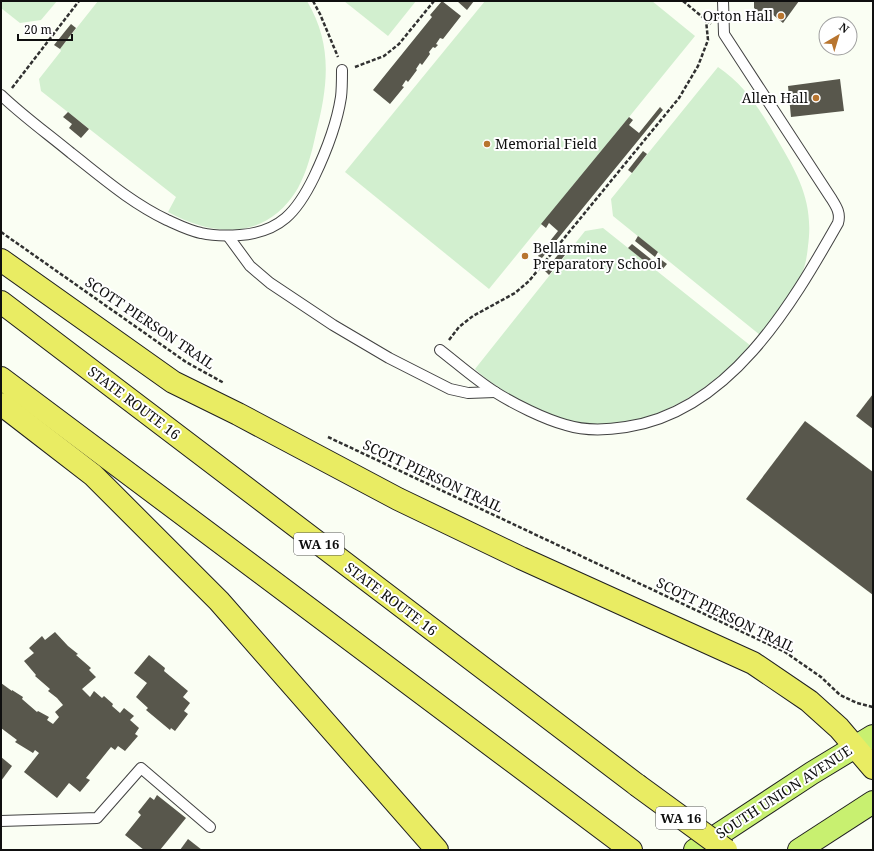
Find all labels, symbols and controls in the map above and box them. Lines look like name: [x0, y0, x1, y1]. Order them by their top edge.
place label: Orton Hall: [703, 6, 774, 25]
marker: Orton Hall: [776, 11, 786, 21]
scale bar: [18, 16, 72, 42]
north arrow: [818, 16, 858, 56]
text: N: [836, 19, 853, 37]
text: 20 m: [24, 21, 52, 38]
place label: Allen Hall: [742, 88, 809, 107]
marker: Allen Hall: [811, 93, 821, 103]
place label: Memorial Field: [495, 134, 597, 153]
marker: Memorial Field: [482, 139, 492, 149]
place label: Bellarmine Preparatory School: [533, 238, 662, 273]
marker: Bellarmine Preparatory School: [520, 251, 530, 261]
street label: SCOTT PIERSON TRAIL: [82, 272, 219, 373]
street label: STATE ROUTE 16: [84, 362, 184, 444]
street label: SCOTT PIERSON TRAIL: [360, 435, 507, 516]
road number: WA 16: [294, 533, 344, 555]
street label: STATE ROUTE 16: [341, 558, 441, 640]
street label: SCOTT PIERSON TRAIL: [654, 573, 799, 657]
street label: SOUTH UNION AVENUE: [712, 740, 856, 843]
road number: WA 16: [656, 807, 706, 829]

